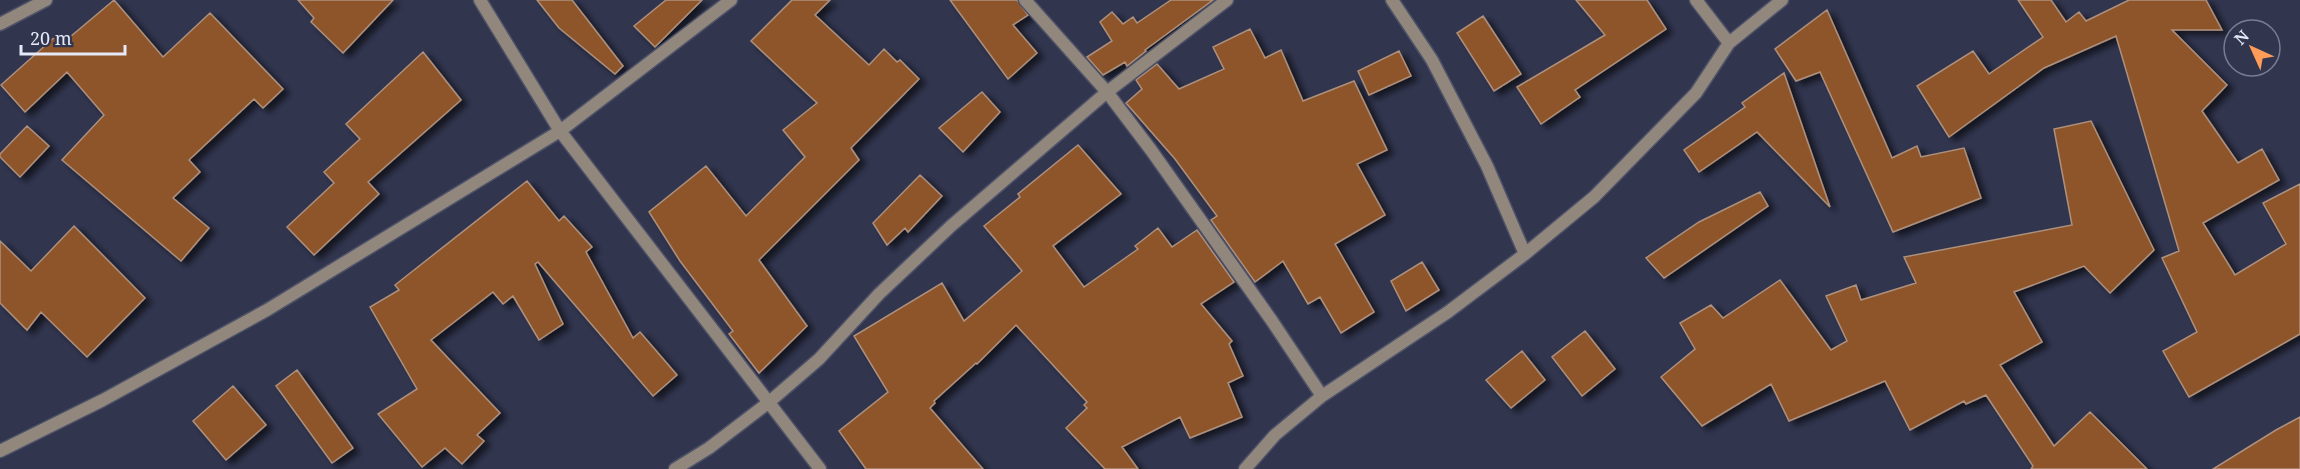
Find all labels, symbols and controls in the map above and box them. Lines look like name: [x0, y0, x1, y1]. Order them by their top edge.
scale bar: [21, 18, 124, 56]
north arrow: [2222, 18, 2282, 78]
text: N: [2229, 25, 2254, 50]
text: 20 m: [30, 26, 72, 50]

